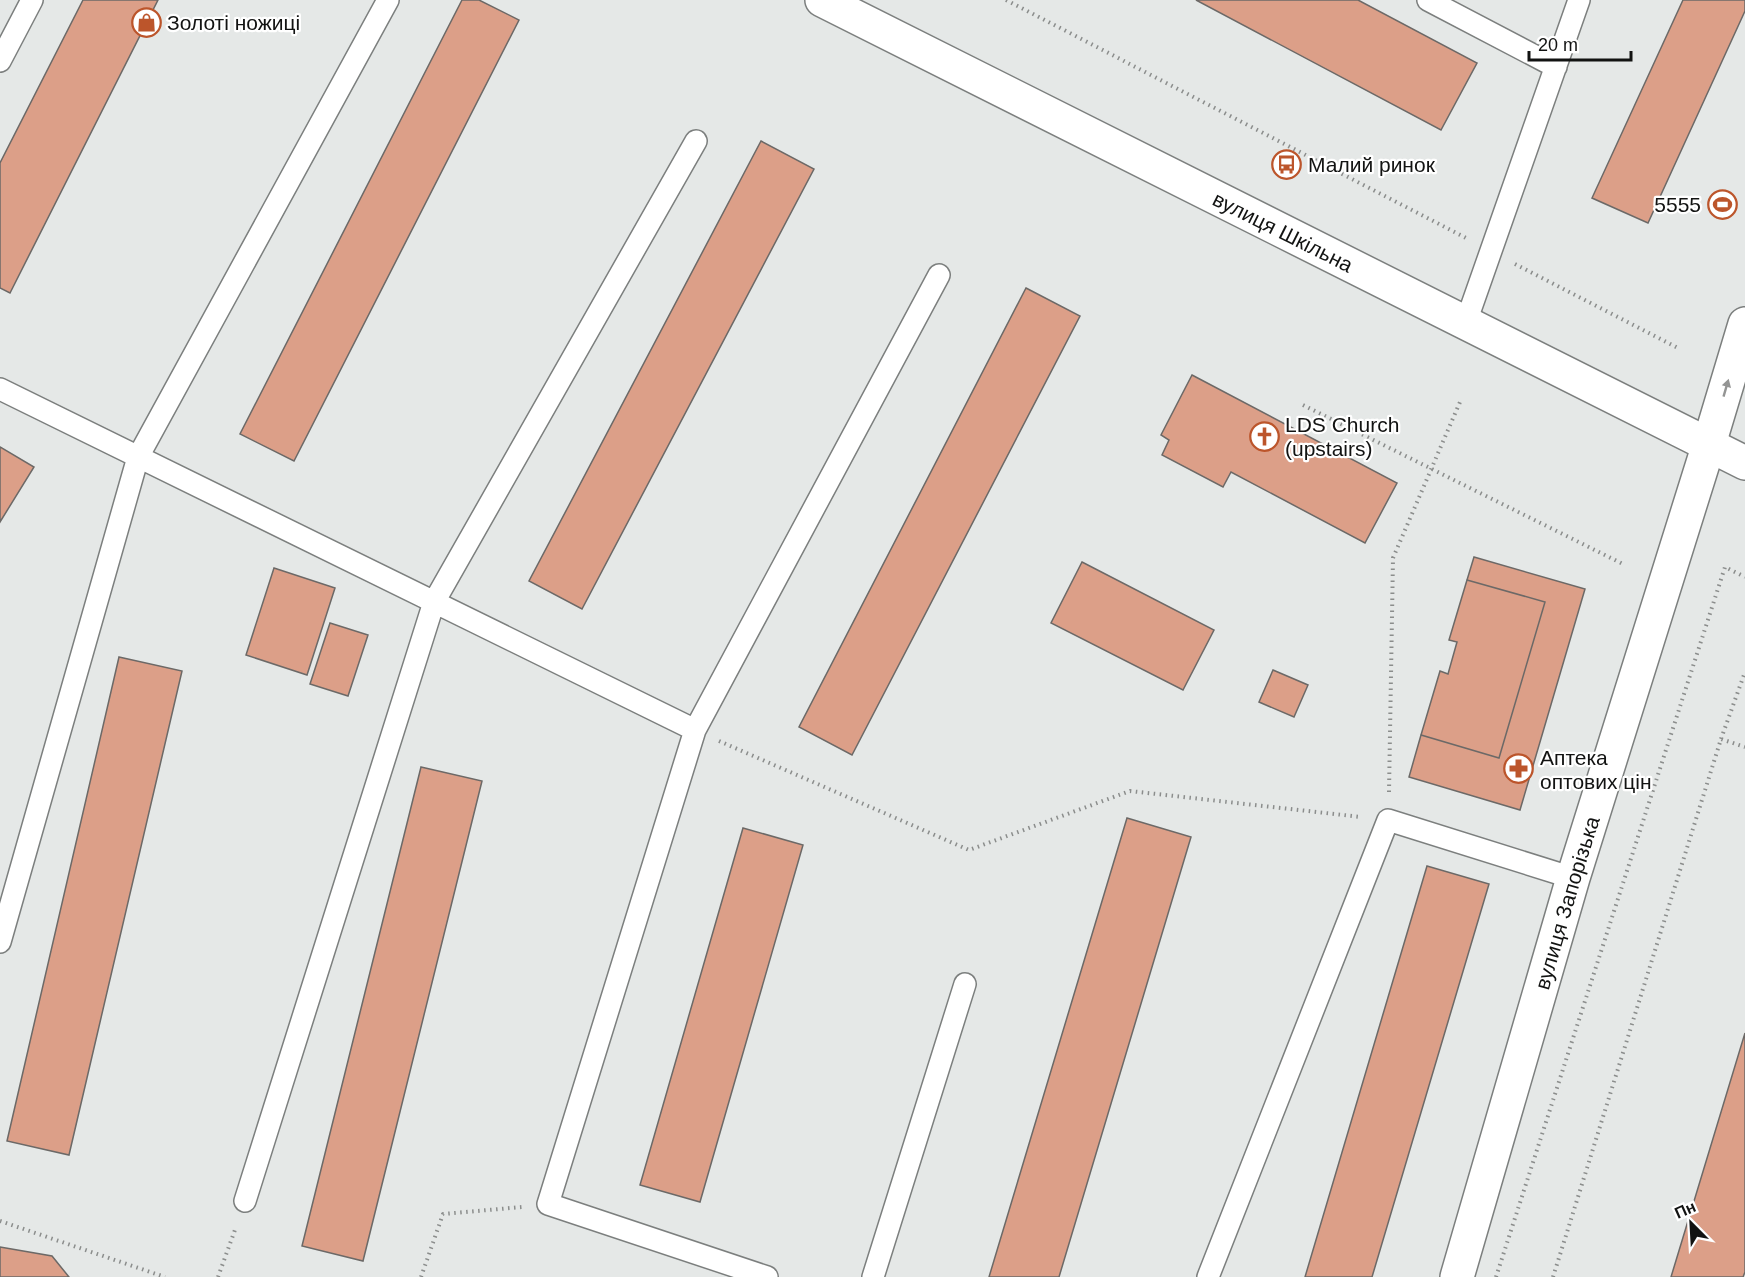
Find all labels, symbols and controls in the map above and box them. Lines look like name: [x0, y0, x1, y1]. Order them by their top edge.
shop icon: Золоті ножиці: [130, 6, 162, 38]
place label: Золоті ножиці: [167, 11, 300, 34]
scale bar: [1529, 24, 1631, 62]
text: 20 m: [1538, 35, 1578, 55]
bus stop icon: Малий ринок: [1271, 148, 1303, 180]
place label: Малий ринок: [1308, 153, 1436, 176]
street label: вулиця Шкільна: [1209, 187, 1357, 276]
sports icon: 5555: [1706, 188, 1738, 220]
place label: 5555: [1654, 193, 1701, 216]
one-way arrow: [1722, 379, 1731, 397]
place label: LDS Church (upstairs): [1285, 413, 1399, 460]
church icon: LDS Church (upstairs): [1248, 420, 1280, 452]
place label: Аптека оптових цін: [1540, 746, 1652, 793]
pharmacy icon: Аптека оптових цін: [1503, 753, 1535, 785]
street label: вулиця Запорізька: [1530, 813, 1603, 992]
north arrow: [1661, 1193, 1721, 1253]
text: Пн: [1672, 1198, 1698, 1222]

